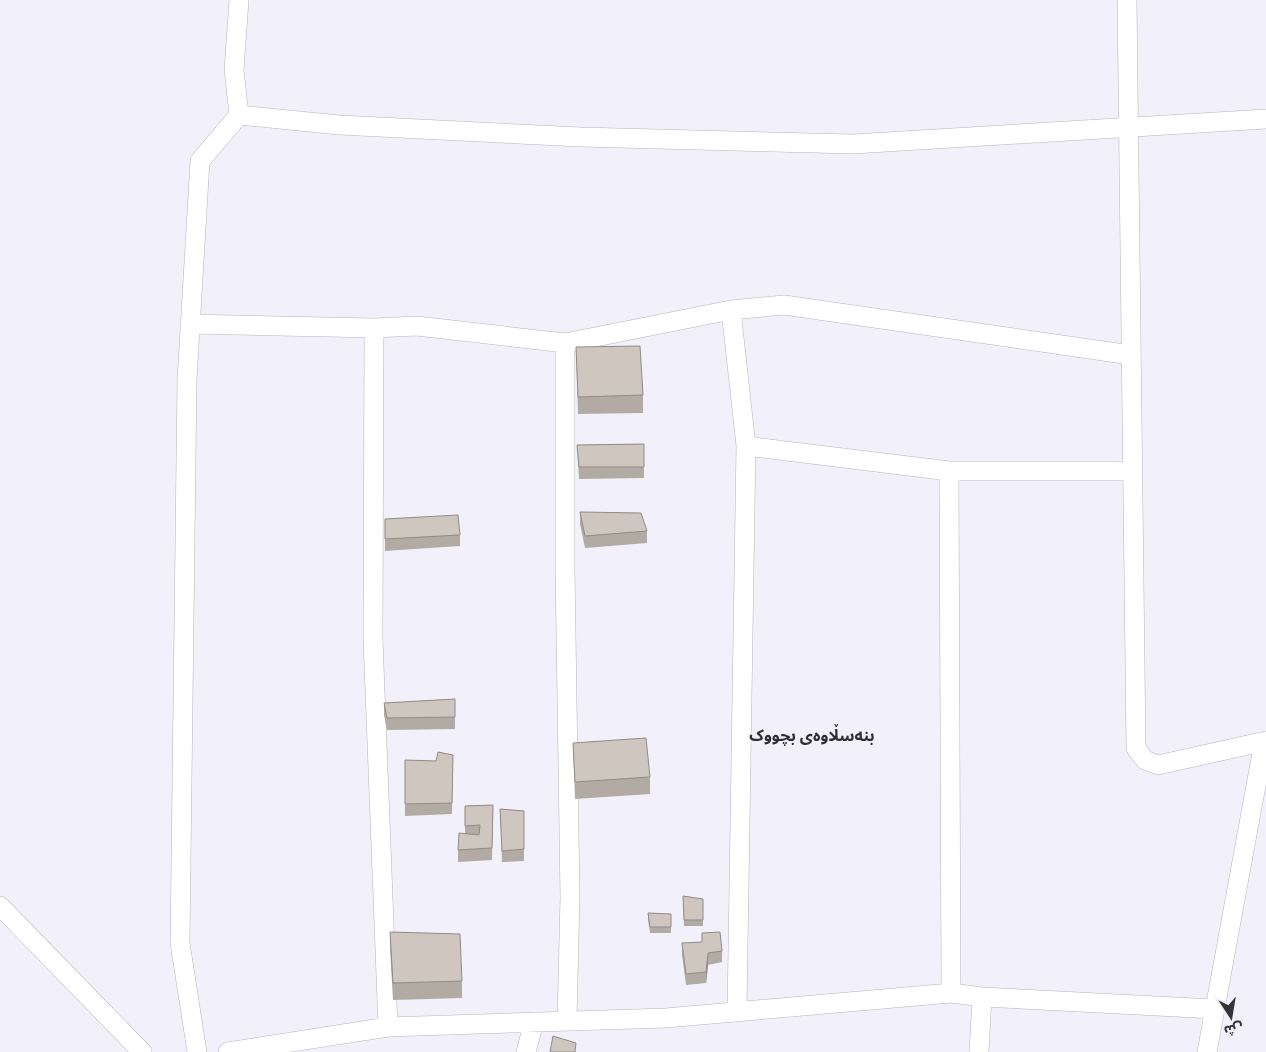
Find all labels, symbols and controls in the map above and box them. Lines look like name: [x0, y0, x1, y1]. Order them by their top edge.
district label: بنەسڵاوەی بچووک: [749, 723, 875, 746]
north arrow: [1206, 992, 1256, 1042]
text: ش: [1223, 1020, 1245, 1039]

